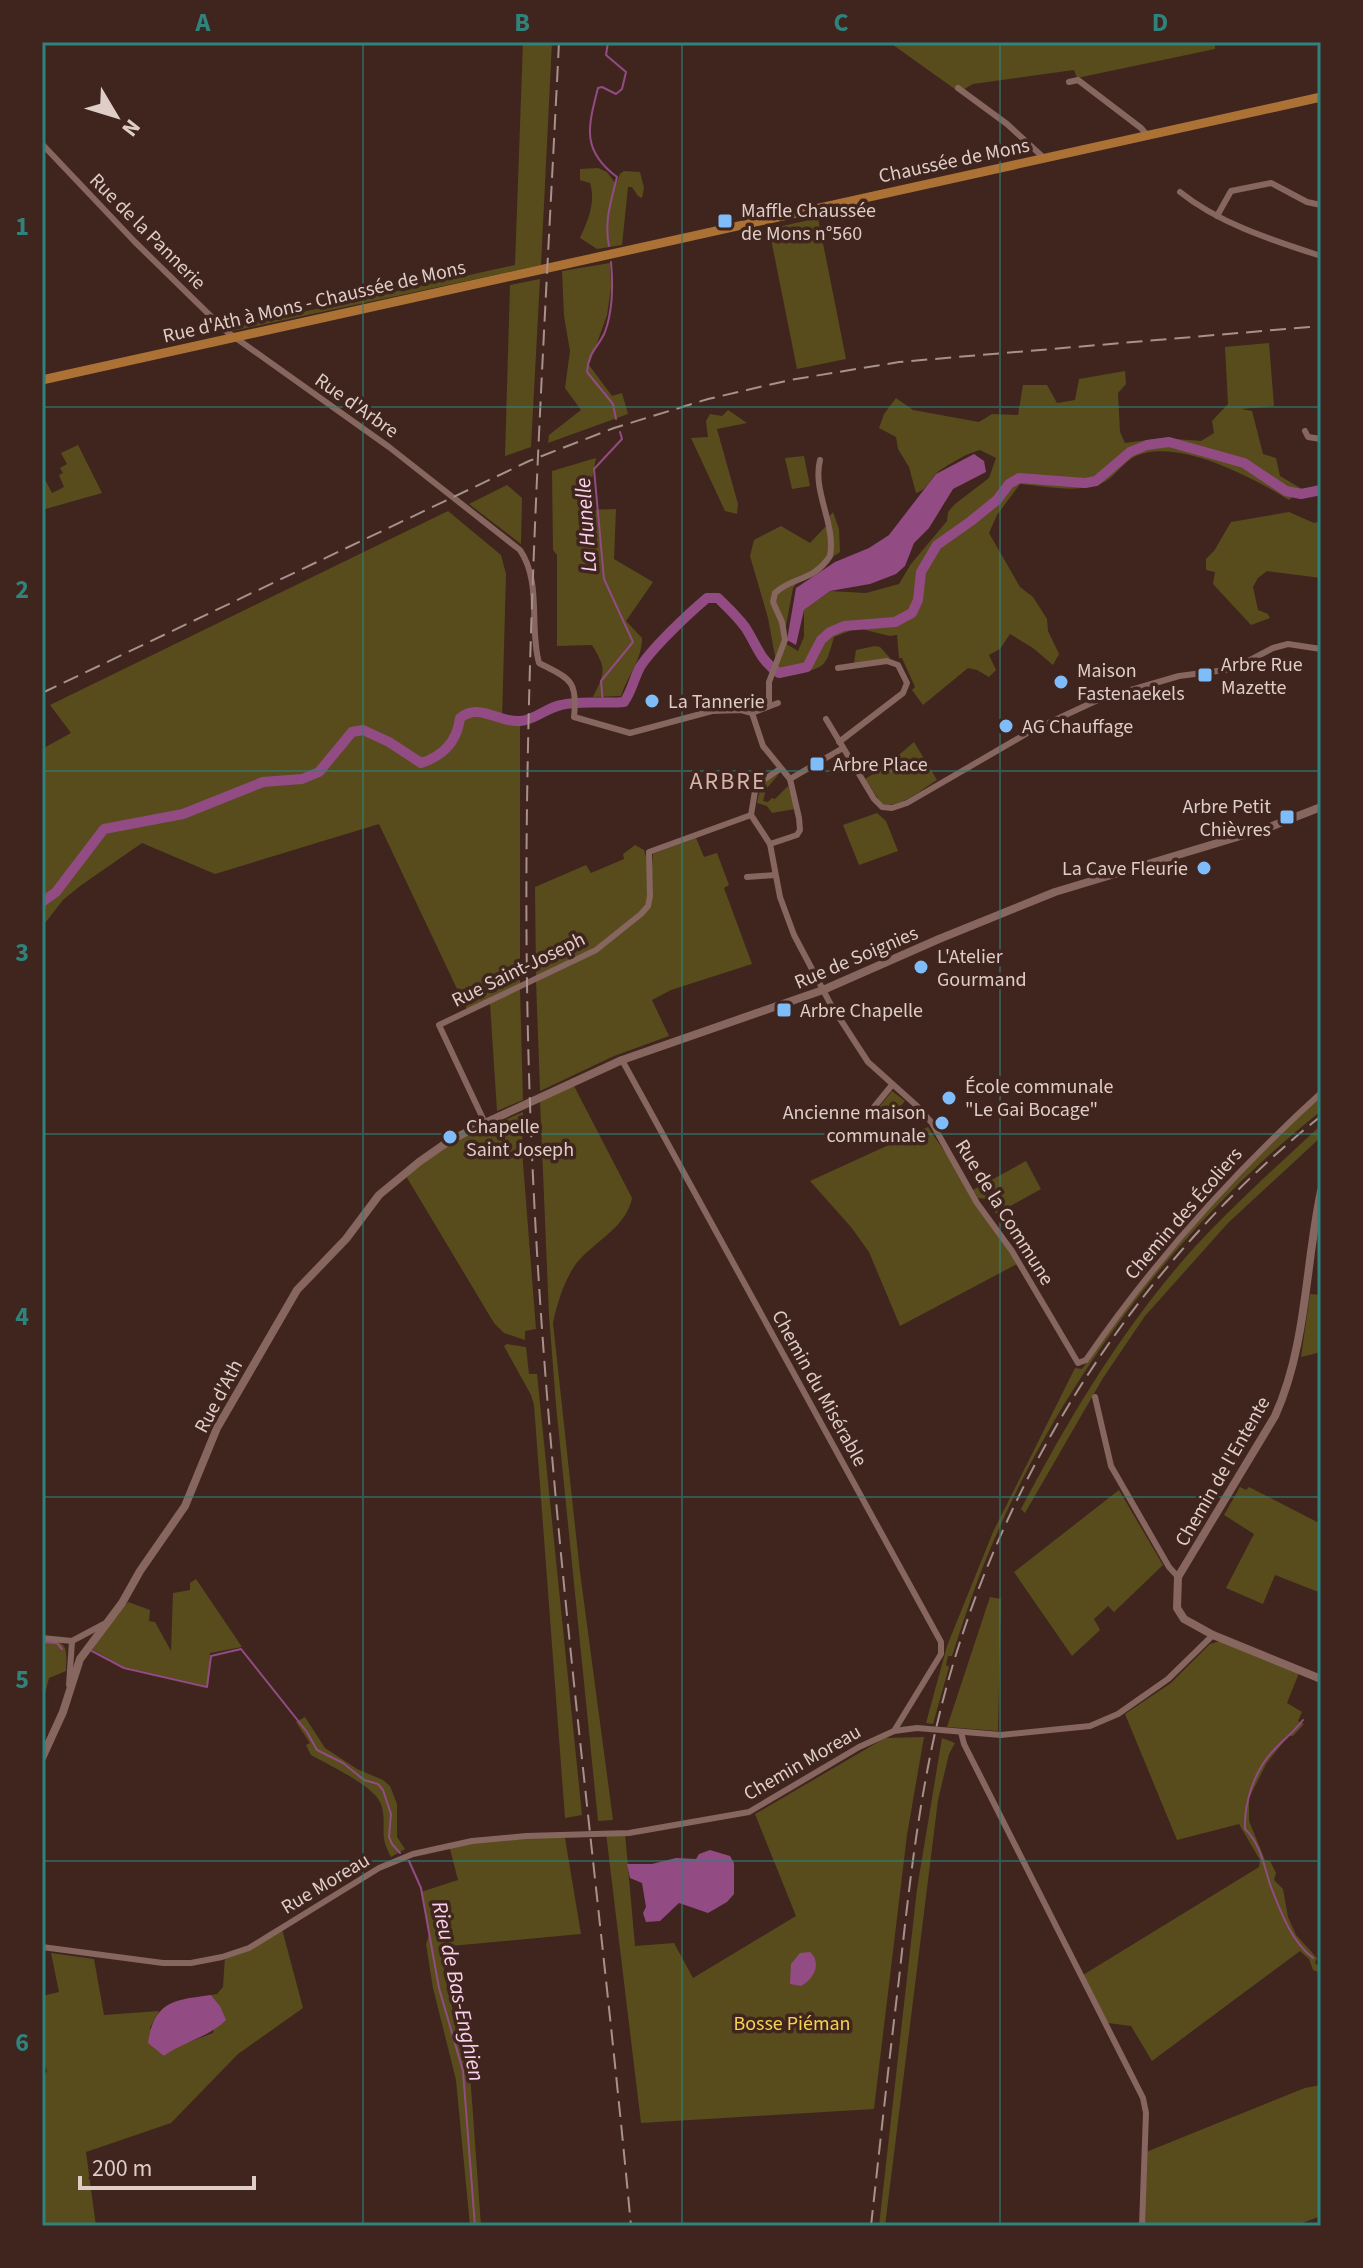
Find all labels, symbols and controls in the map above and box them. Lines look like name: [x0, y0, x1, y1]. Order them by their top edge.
text: A: [195, 4, 212, 41]
text: B: [514, 4, 530, 41]
text: C: [833, 4, 849, 41]
text: D: [1152, 4, 1168, 41]
north arrow: [76, 76, 156, 156]
text: N: [114, 112, 148, 143]
street label: Chaussée de Mons: [876, 131, 1032, 191]
street label: Rue de la Pannerie: [83, 167, 212, 296]
place label: Maffle Chaussée de Mons n°560: [741, 197, 876, 248]
text: 1: [15, 208, 29, 245]
marker: Maffle Chaussée de Mons n°560: [716, 212, 734, 230]
street label: Rue d'Ath à Mons - Chaussée de Mons: [160, 253, 468, 350]
street label: Rue d'Arbre: [309, 367, 404, 445]
water label: La Hunelle: [567, 477, 605, 573]
text: 2: [15, 571, 29, 608]
place label: Arbre Rue Mazette: [1221, 651, 1303, 702]
place label: Maison Fastenaekels: [1077, 657, 1185, 708]
marker: Arbre Rue Mazette: [1196, 666, 1214, 684]
marker: Maison Fastenaekels: [1052, 673, 1070, 691]
place label: La Tannerie: [668, 688, 765, 716]
marker: La Tannerie: [643, 692, 661, 710]
place label: AG Chauffage: [1022, 713, 1133, 741]
marker: AG Chauffage: [997, 717, 1015, 735]
place label: Arbre Place: [833, 751, 928, 779]
marker: Arbre Place: [808, 755, 826, 773]
district label: ARBRE: [689, 764, 767, 799]
place label: Arbre Petit Chièvres: [1182, 793, 1271, 844]
marker: Arbre Petit Chièvres: [1278, 808, 1296, 826]
place label: La Cave Fleurie: [1062, 855, 1188, 883]
marker: La Cave Fleurie: [1195, 859, 1213, 877]
street label: Rue de Soignies: [790, 919, 923, 997]
street label: Rue Saint-Joseph: [447, 925, 590, 1014]
text: 3: [15, 934, 29, 971]
place label: L'Atelier Gourmand: [937, 943, 1027, 994]
marker: L'Atelier Gourmand: [912, 958, 930, 976]
place label: Arbre Chapelle: [800, 997, 923, 1025]
marker: Arbre Chapelle: [775, 1001, 793, 1019]
place label: École communale "Le Gai Bocage": [965, 1073, 1114, 1124]
marker: École communale "Le Gai Bocage": [940, 1089, 958, 1107]
place label: Ancienne maison communale: [783, 1099, 926, 1150]
place label: Chapelle Saint Joseph: [466, 1113, 574, 1164]
marker: Ancienne maison communale: [933, 1114, 951, 1132]
marker: Chapelle Saint Joseph: [441, 1128, 459, 1146]
street label: Rue de la Commune: [948, 1134, 1060, 1291]
street label: Chemin des Écoliers: [1118, 1141, 1249, 1286]
text: 4: [15, 1298, 29, 1335]
street label: Chemin du Misérable: [764, 1305, 874, 1472]
street label: Rue d'Ath: [188, 1355, 250, 1438]
street label: Chemin de l'Entente: [1168, 1391, 1277, 1552]
text: 5: [15, 1661, 29, 1698]
street label: Chemin Moreau: [739, 1718, 866, 1808]
street label: Rue Moreau: [276, 1846, 375, 1921]
water label: Rieu de Bas-Enghien: [423, 1898, 493, 2084]
park label: Bosse Piéman: [734, 2010, 851, 2038]
text: 6: [15, 2024, 29, 2061]
scale bar: [80, 2140, 254, 2190]
text: 200 m: [92, 2151, 152, 2186]

